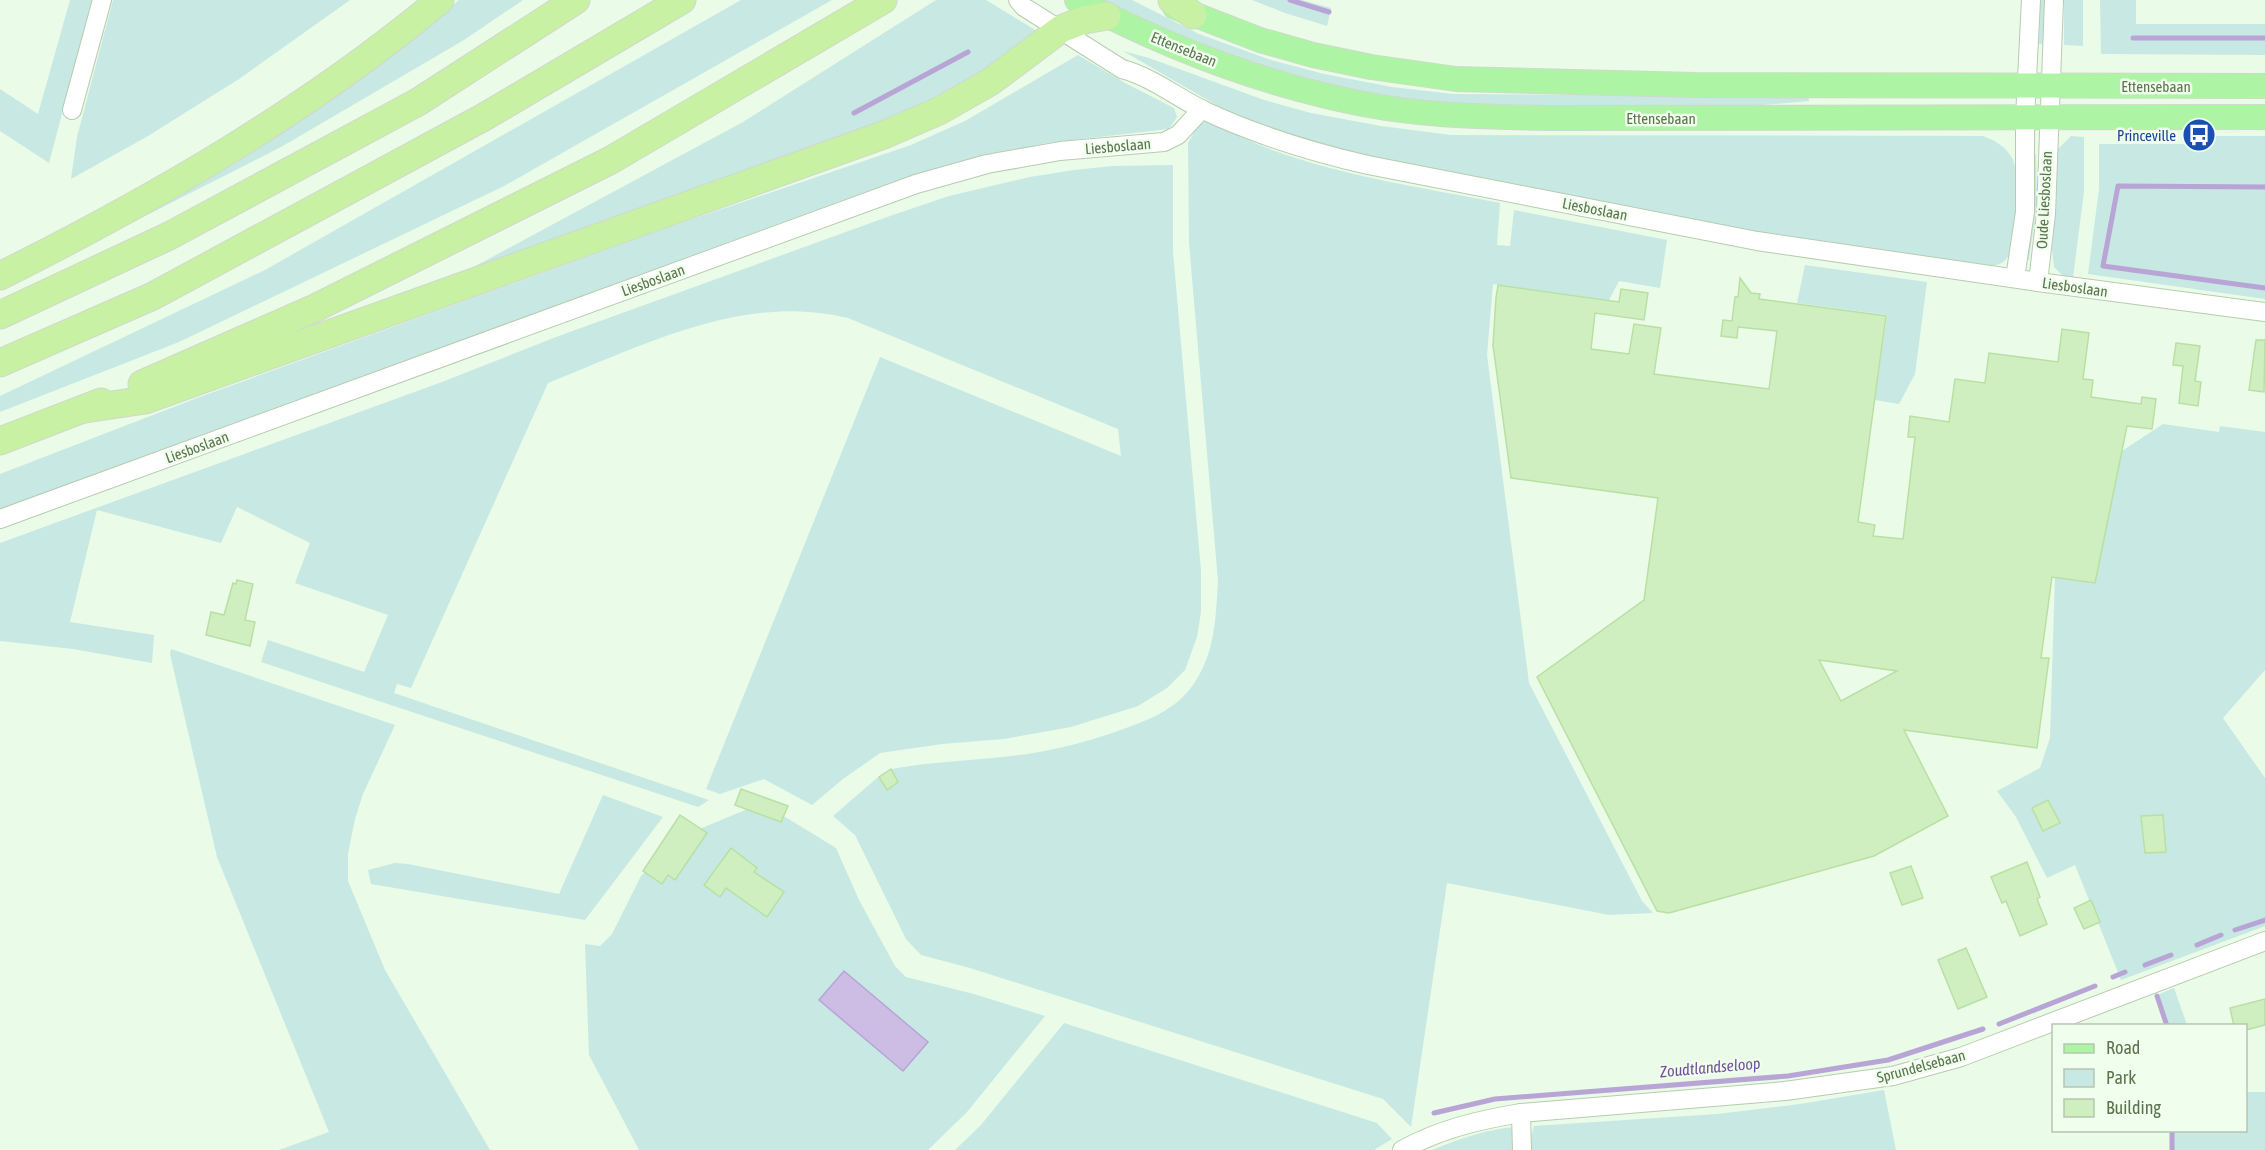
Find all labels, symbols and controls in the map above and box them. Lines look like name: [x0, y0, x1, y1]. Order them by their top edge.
street label: Ettensebaan: [1149, 28, 1219, 70]
street label: Ettensebaan: [2121, 78, 2191, 95]
street label: Ettensebaan: [1626, 110, 1696, 127]
bus stop icon: Princeville: [2181, 117, 2217, 153]
place label: Princeville: [2117, 127, 2176, 144]
street label: Liesboslaan: [1084, 135, 1152, 157]
street label: Oude Liesboslaan: [2033, 151, 2055, 249]
street label: Liesboslaan: [1561, 194, 1629, 224]
street label: Liesboslaan: [619, 261, 687, 299]
street label: Liesboslaan: [2041, 274, 2109, 300]
street label: Liesboslaan: [163, 428, 231, 466]
legend: [2052, 1024, 2247, 1132]
text: Road: [2106, 1037, 2140, 1058]
street label: Sprundelsebaan: [1875, 1046, 1967, 1086]
water label: Zoudtlandseloop: [1659, 1054, 1761, 1081]
text: Park: [2106, 1067, 2136, 1088]
text: Building: [2106, 1097, 2161, 1118]

